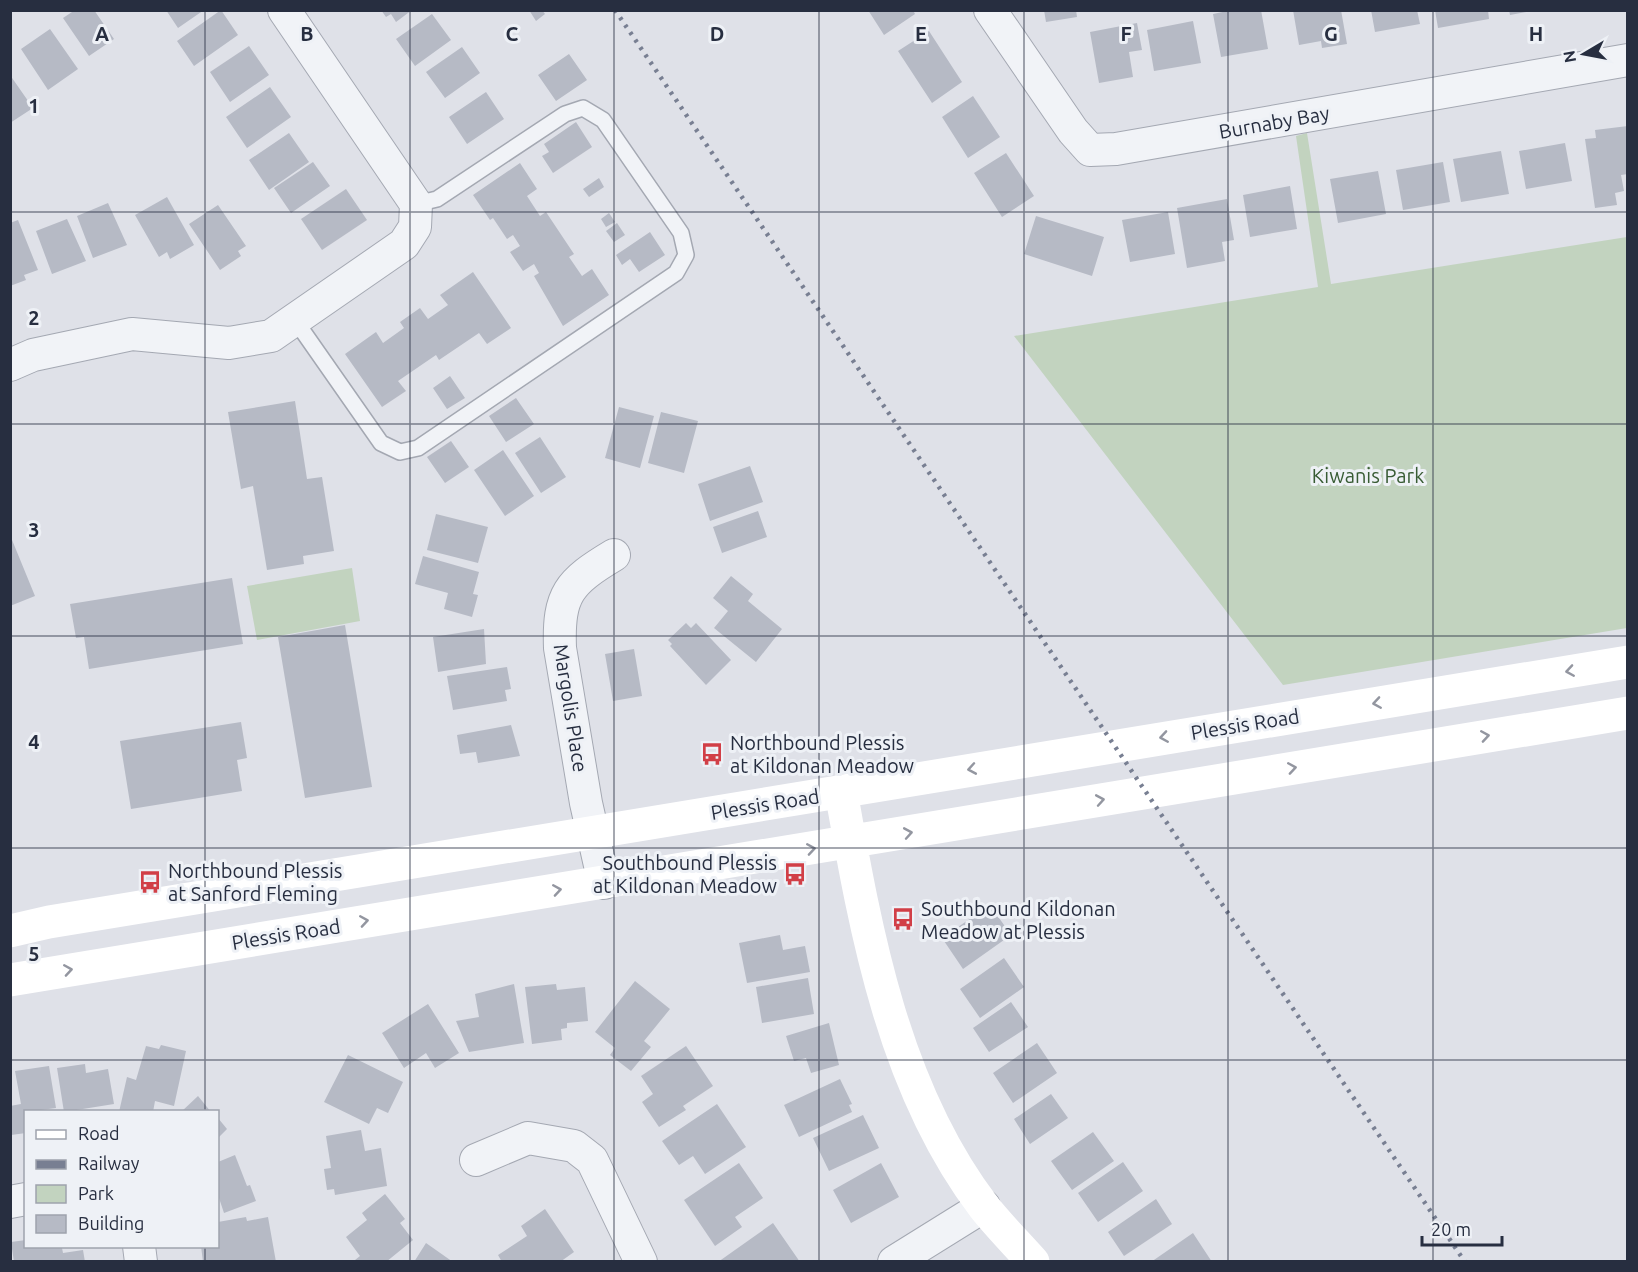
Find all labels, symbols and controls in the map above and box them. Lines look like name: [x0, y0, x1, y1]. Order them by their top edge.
text: A: [95, 22, 109, 45]
text: B: [300, 22, 314, 45]
text: C: [506, 22, 519, 45]
text: D: [710, 22, 724, 45]
text: E: [915, 22, 927, 45]
text: F: [1120, 22, 1132, 45]
text: G: [1324, 22, 1338, 45]
text: H: [1529, 22, 1543, 45]
north arrow: [1554, 24, 1614, 84]
text: N: [1559, 49, 1579, 64]
text: 1: [28, 94, 40, 117]
street label: Burnaby Bay: [1217, 101, 1331, 143]
text: 2: [28, 306, 40, 329]
park label: Kiwanis Park: [1312, 464, 1424, 487]
text: 3: [28, 518, 40, 541]
street label: Margolis Place: [550, 642, 592, 774]
one-way arrow: [1565, 664, 1575, 677]
one-way arrow: [1373, 696, 1382, 708]
street label: Plessis Road: [1189, 704, 1301, 744]
text: 4: [28, 730, 40, 753]
place label: Northbound Plessis at Kildonan Meadow: [730, 731, 915, 777]
one-way arrow: [1160, 731, 1169, 743]
one-way arrow: [1480, 731, 1489, 743]
bus stop icon: Northbound Plessis at Kildonan Meadow: [699, 741, 725, 767]
one-way arrow: [1287, 762, 1297, 775]
one-way arrow: [967, 763, 976, 775]
street label: Plessis Road: [709, 784, 821, 824]
one-way arrow: [1095, 795, 1105, 807]
one-way arrow: [903, 827, 913, 840]
one-way arrow: [806, 843, 816, 856]
place label: Southbound Plessis at Kildonan Meadow: [593, 851, 777, 897]
place label: Northbound Plessis at Sanford Fleming: [168, 859, 343, 905]
bus stop icon: Southbound Plessis at Kildonan Meadow: [782, 861, 808, 887]
bus stop icon: Northbound Plessis at Sanford Fleming: [137, 869, 163, 895]
one-way arrow: [552, 885, 561, 897]
place label: Southbound Kildonan Meadow at Plessis: [921, 897, 1116, 943]
bus stop icon: Southbound Kildonan Meadow at Plessis: [890, 906, 916, 932]
street label: Plessis Road: [230, 914, 342, 954]
one-way arrow: [360, 916, 369, 928]
text: 5: [28, 942, 40, 965]
one-way arrow: [64, 964, 73, 976]
legend: [24, 1110, 219, 1248]
text: Road: [78, 1123, 120, 1143]
text: Railway: [78, 1153, 140, 1173]
text: Park: [78, 1183, 114, 1203]
scale bar: [1422, 1209, 1502, 1247]
text: Building: [78, 1213, 144, 1233]
text: 20 m: [1431, 1219, 1471, 1239]

